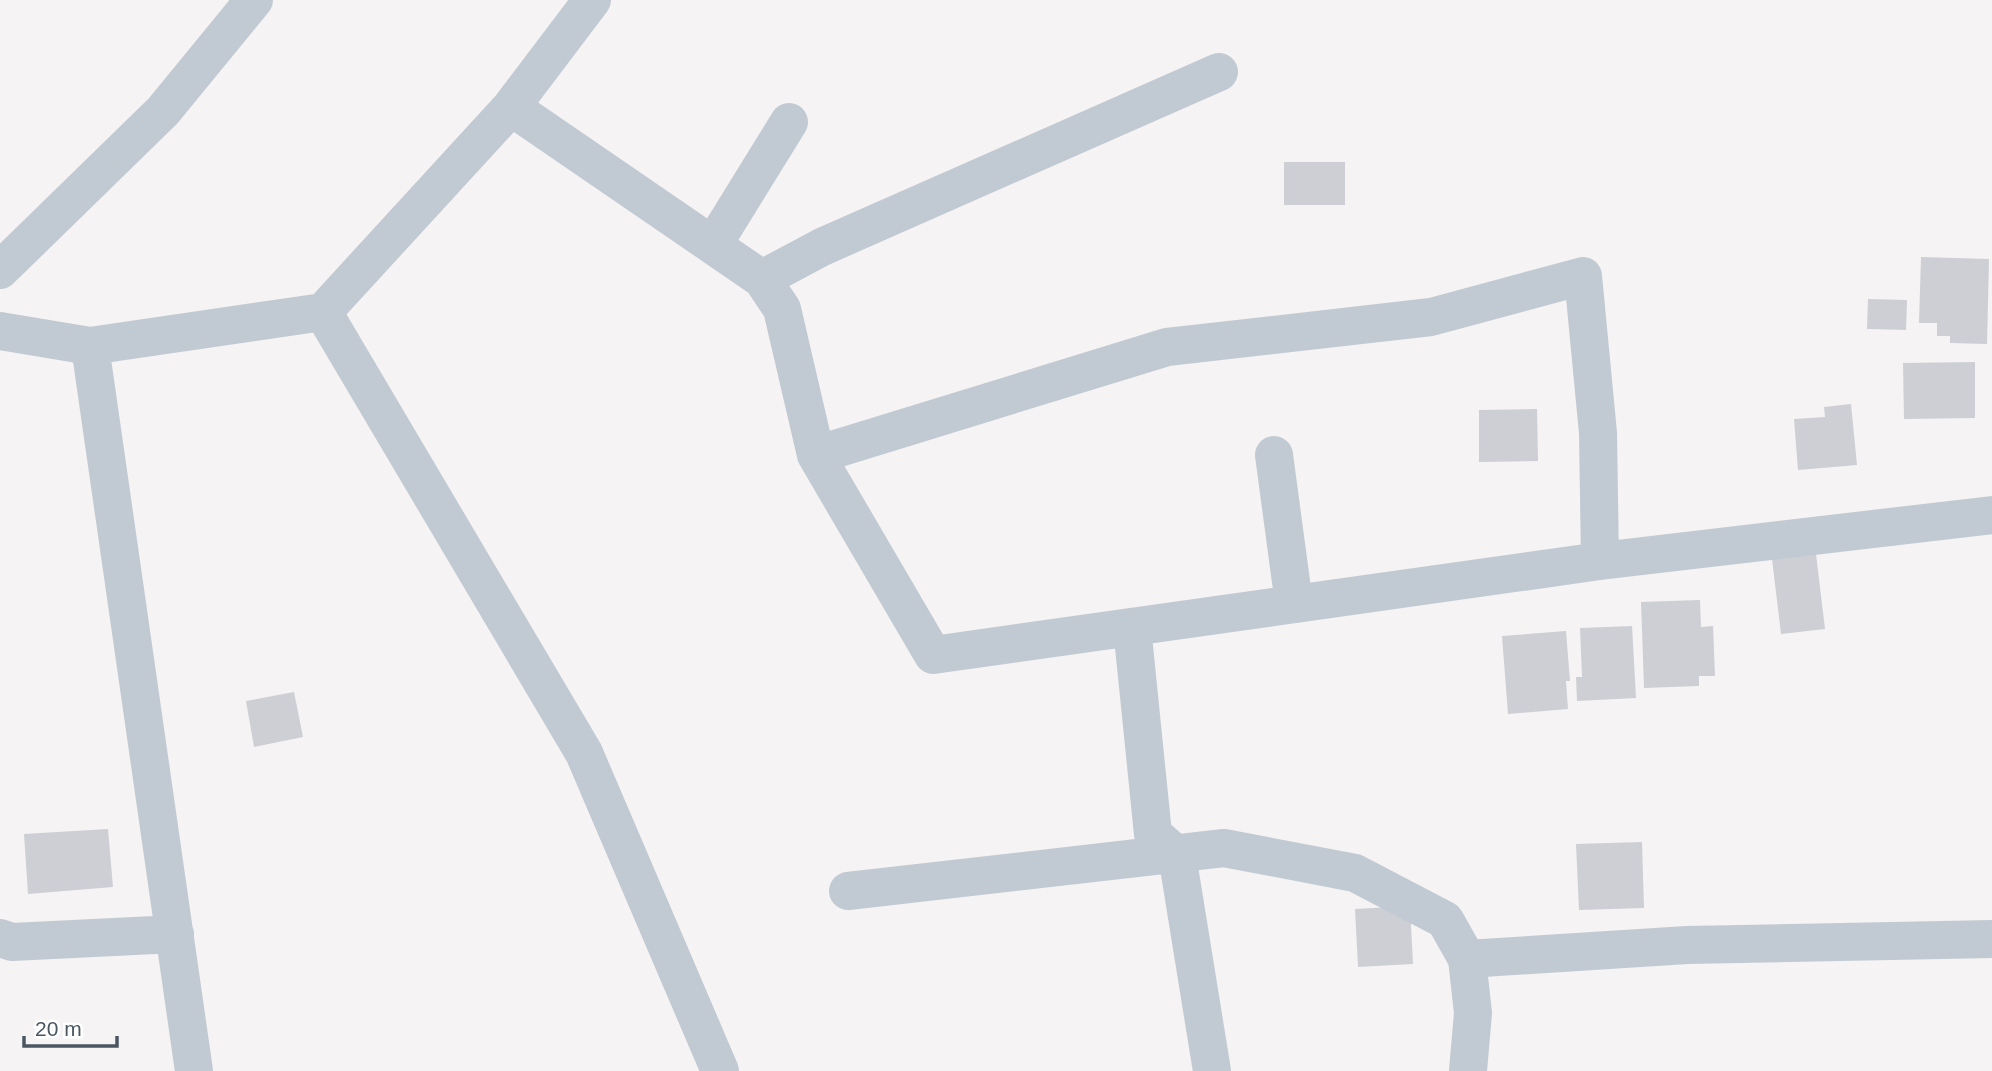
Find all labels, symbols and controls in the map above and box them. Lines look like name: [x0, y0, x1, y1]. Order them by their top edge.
scale bar: [24, 1004, 117, 1048]
text: 20 m: [35, 1017, 82, 1040]

